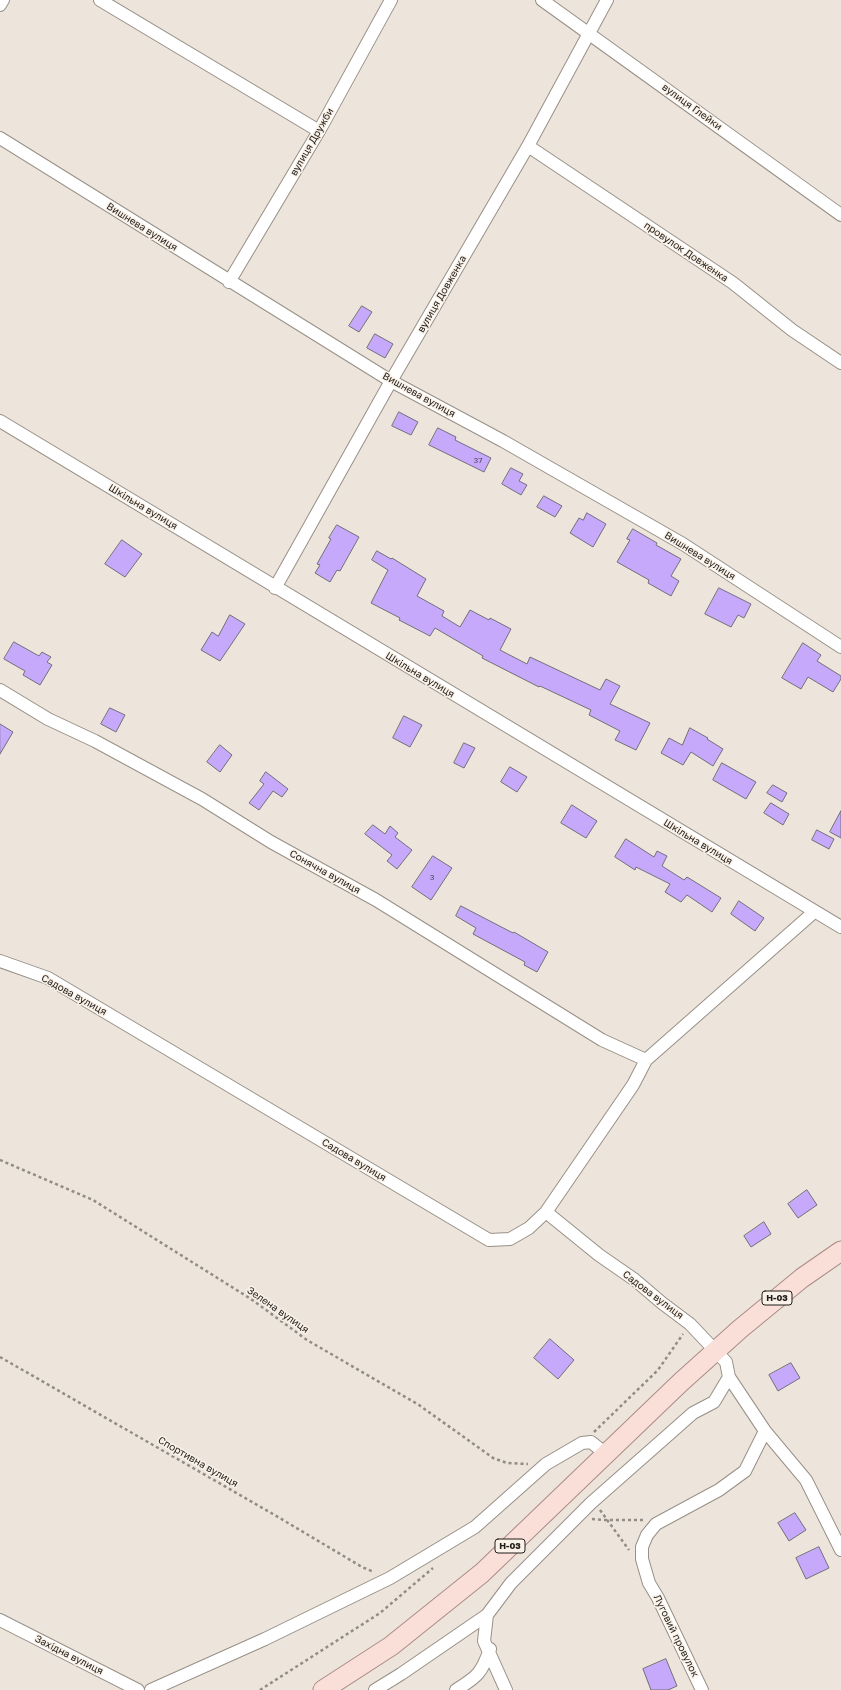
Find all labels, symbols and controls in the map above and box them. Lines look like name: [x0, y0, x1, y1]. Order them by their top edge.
street label: вулиця Глейки: [660, 81, 724, 133]
street label: вулиця Дружби: [288, 106, 336, 178]
street label: Вишнева вулиця: [104, 200, 180, 254]
street label: провулок Довженка: [642, 219, 730, 285]
street label: вулиця Довженка: [415, 253, 469, 335]
street label: Вишнева вулиця: [380, 370, 458, 420]
house number: 37: [474, 455, 482, 465]
street label: Шкільна вулиця: [106, 482, 180, 532]
street label: Вишнева вулиця: [662, 529, 738, 583]
street label: Шкільна вулиця: [383, 650, 457, 700]
street label: Шкільна вулиця: [661, 817, 735, 867]
street label: Сонячна вулиця: [287, 848, 363, 896]
house number: 3: [430, 872, 434, 882]
street label: Садова вулиця: [39, 972, 109, 1018]
street label: Садова вулиця: [320, 1136, 388, 1184]
street label: Садова вулиця: [620, 1268, 686, 1322]
street label: Зелена вулиця: [245, 1284, 311, 1336]
road number: Н-03: [762, 1291, 792, 1305]
street label: Спортивна вулиця: [156, 1434, 240, 1490]
road number: Н-03: [495, 1539, 525, 1553]
street label: Луговий провулок: [651, 1593, 701, 1679]
street label: Західна вулиця: [33, 1633, 105, 1677]

